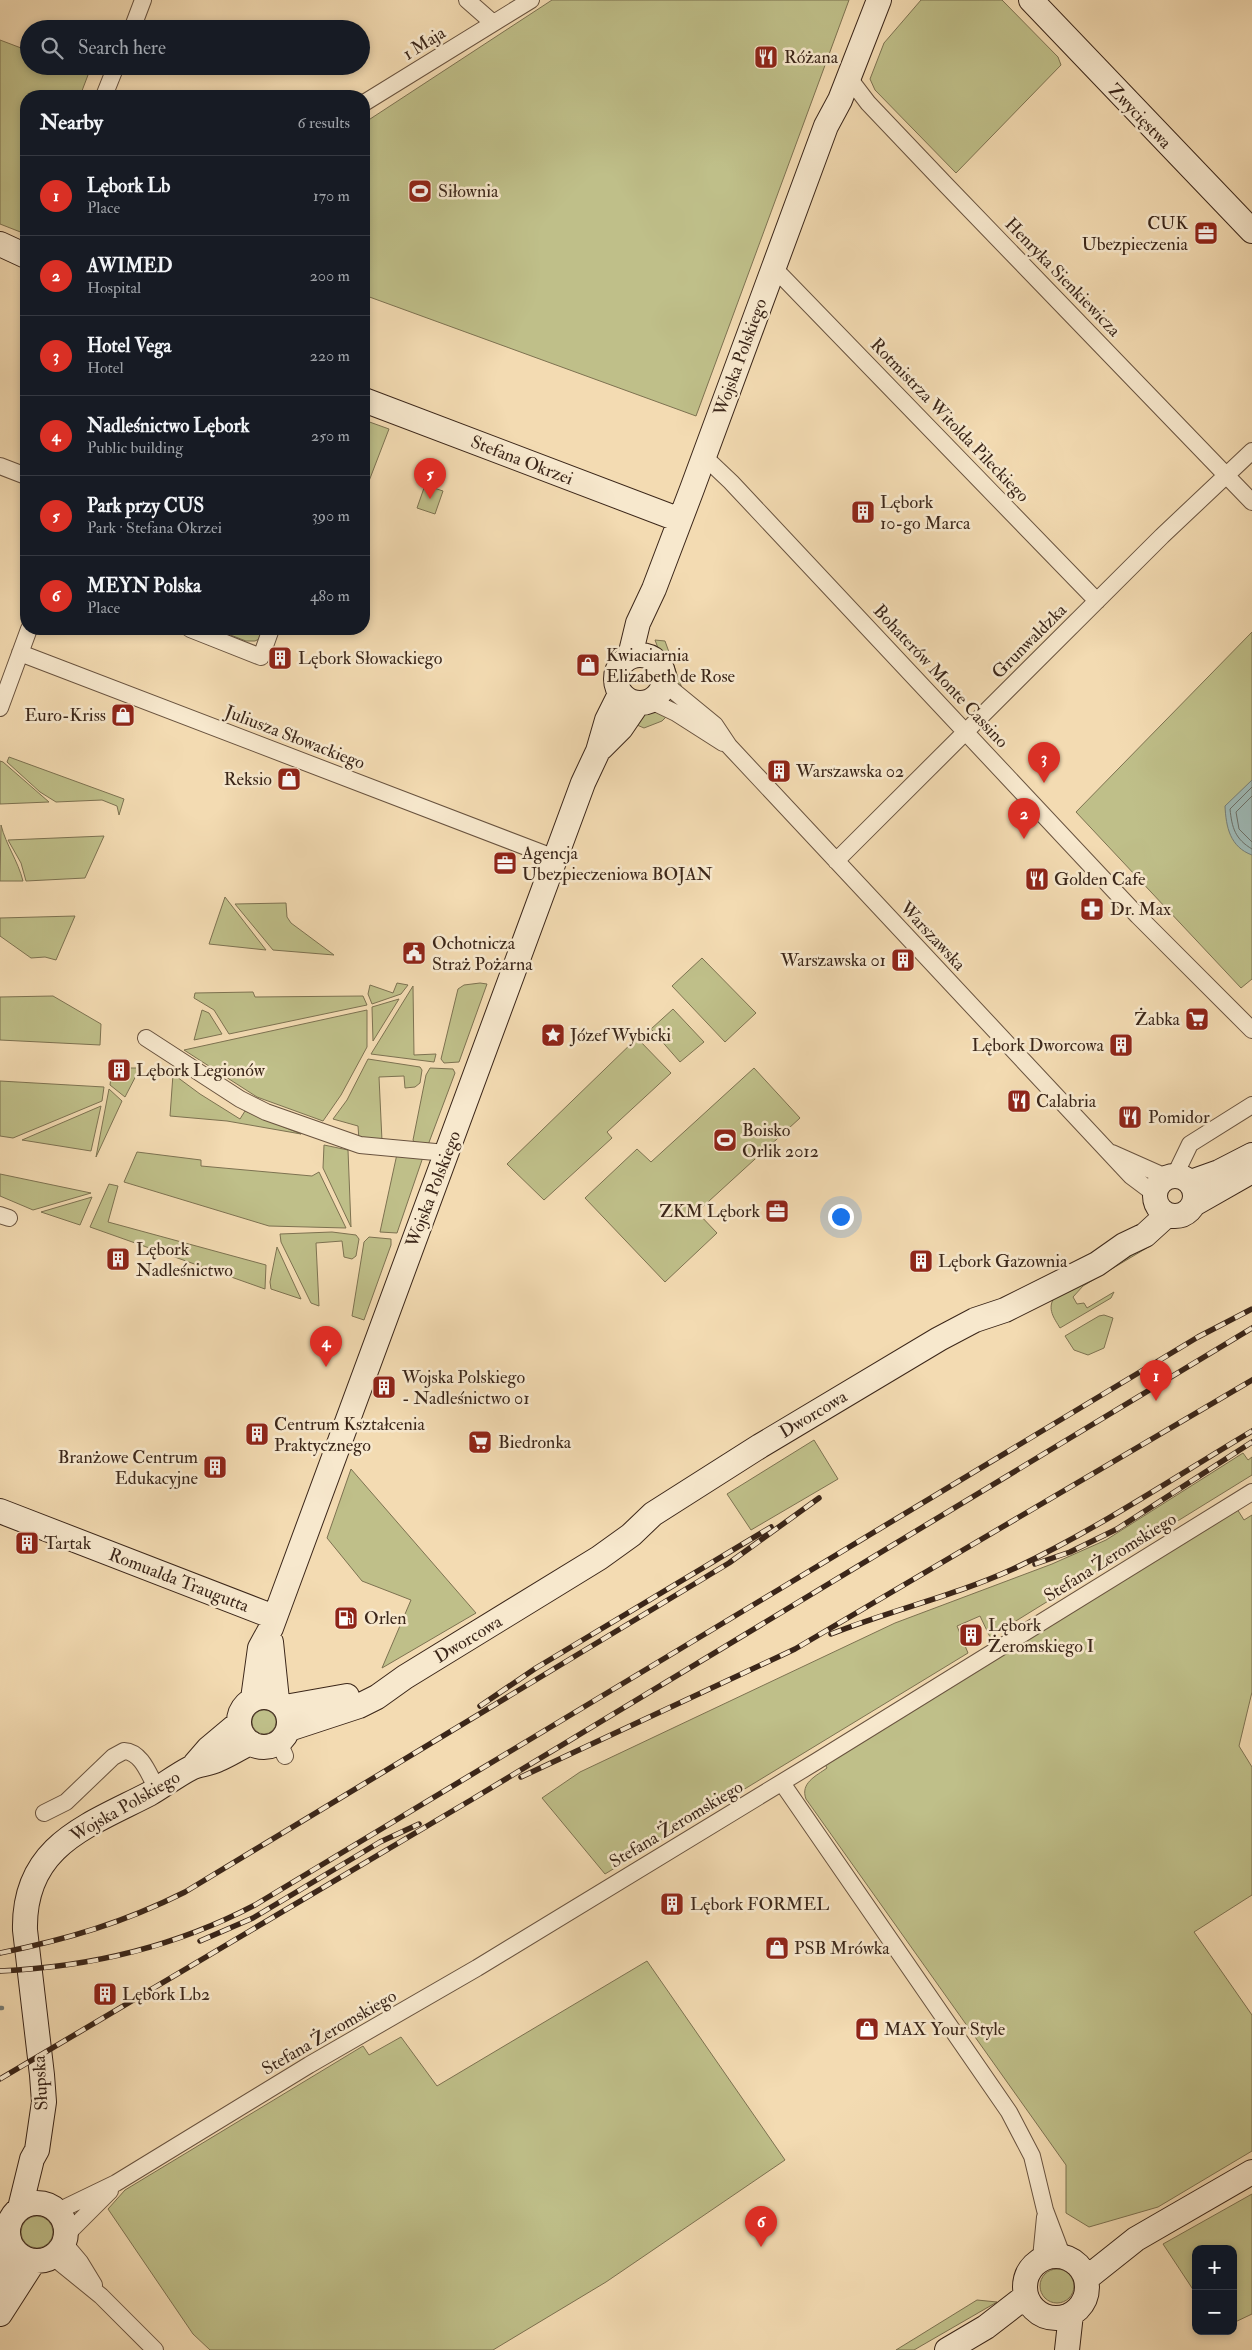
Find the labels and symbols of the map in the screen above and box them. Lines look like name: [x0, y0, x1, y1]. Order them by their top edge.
street label: 1 Maja: [398, 21, 451, 65]
restaurant icon: Różana: [753, 44, 779, 70]
place label: Różana: [784, 46, 839, 69]
street label: Zwycięstwa: [1103, 79, 1177, 154]
sports icon: Siłownia: [407, 178, 433, 204]
place label: Siłownia: [438, 180, 499, 203]
place label: CUK Ubezpieczenia: [1082, 212, 1189, 256]
street label: Henryka Sienkiewicza: [1000, 213, 1126, 342]
office icon: CUK Ubezpieczenia: [1193, 220, 1219, 246]
street label: Wojska Polskiego: [708, 295, 772, 420]
street label: Rotmistrza Witolda Pileckiego: [865, 333, 1034, 508]
street label: Stefana Okrzei: [467, 430, 577, 491]
pin: 5: [414, 458, 446, 499]
place label: Lębork 10-go Marca: [880, 491, 971, 535]
building icon: Lębork 10-go Marca: [850, 499, 876, 525]
street label: Grunwaldzka: [987, 599, 1072, 684]
street label: Bohaterów Monte Cassino: [868, 600, 1013, 753]
place label: Kwiaciarnia Elizabeth de Rose: [606, 644, 736, 688]
building icon: Lębork Słowackiego: [267, 645, 293, 671]
place label: Lębork Słowackiego: [298, 647, 443, 670]
shop icon: Kwiaciarnia Elizabeth de Rose: [575, 652, 601, 678]
street label: Juliusza Słowackiego: [221, 700, 368, 775]
shop icon: Euro-Kriss: [110, 702, 136, 728]
place label: Euro-Kriss: [24, 704, 106, 727]
pin: 3: [1028, 742, 1060, 783]
building icon: Warszawska 02: [766, 758, 792, 784]
place label: Warszawska 02: [795, 760, 904, 783]
shop icon: Reksio: [276, 766, 302, 792]
place label: Reksio: [224, 768, 272, 791]
pin: 2: [1008, 798, 1040, 839]
place label: Agencja Ubezpieczeniowa BOJAN: [521, 842, 713, 886]
office icon: Agencja Ubezpieczeniowa BOJAN: [492, 850, 518, 876]
restaurant icon: Golden Cafe: [1024, 866, 1050, 892]
place label: Golden Cafe: [1054, 868, 1146, 891]
street label: Warszawska: [894, 896, 971, 976]
pharmacy icon: Dr. Max: [1079, 896, 1105, 922]
place label: Dr. Max: [1110, 898, 1171, 921]
place label: Ochotnicza Straż Pożarna: [432, 932, 533, 976]
public building icon: Ochotnicza Straż Pożarna: [401, 940, 427, 966]
building icon: Warszawska 01: [890, 947, 916, 973]
place label: Warszawska 01: [780, 949, 886, 972]
supermarket icon: Żabka: [1184, 1006, 1210, 1032]
place label: Żabka: [1134, 1007, 1181, 1031]
place icon: Józef Wybicki: [540, 1022, 566, 1048]
place label: Józef Wybicki: [569, 1024, 671, 1047]
building icon: Lębork Dworcowa: [1108, 1032, 1134, 1058]
place label: Lębork Dworcowa: [972, 1034, 1105, 1057]
building icon: Lębork Legionów: [106, 1057, 132, 1083]
place label: Lębork Legionów: [136, 1059, 266, 1082]
restaurant icon: Calabria: [1006, 1088, 1032, 1114]
place label: Calabria: [1036, 1090, 1097, 1113]
restaurant icon: Pomidor: [1117, 1104, 1143, 1130]
place label: Pomidor: [1148, 1106, 1210, 1129]
place label: Boisko Orlik 2012: [742, 1119, 819, 1163]
street label: Wojska Polskiego: [400, 1127, 466, 1252]
sports icon: Boisko Orlik 2012: [712, 1127, 738, 1153]
office icon: ZKM Lębork: [764, 1198, 790, 1224]
place label: ZKM Lębork: [659, 1200, 760, 1223]
your location: [828, 1204, 854, 1230]
place label: Lębork Nadleśnictwo: [136, 1238, 233, 1282]
building icon: Lębork Nadleśnictwo: [105, 1246, 131, 1272]
building icon: Lębork Gazownia: [908, 1248, 934, 1274]
place label: Lębork Gazownia: [938, 1250, 1068, 1273]
pin: 4: [310, 1326, 342, 1367]
pin: 1: [1140, 1360, 1172, 1401]
place label: Wojska Polskiego - Nadleśnictwo 01: [401, 1366, 530, 1410]
building icon: Wojska Polskiego - Nadleśnictwo 01: [371, 1374, 397, 1400]
street label: Dworcowa: [775, 1385, 852, 1444]
place label: Centrum Kształcenia Praktycznego: [274, 1413, 426, 1457]
building icon: Centrum Kształcenia Praktycznego: [244, 1421, 270, 1447]
supermarket icon: Biedronka: [467, 1429, 493, 1455]
place label: Biedronka: [498, 1431, 572, 1454]
place label: Branżowe Centrum Edukacyjne: [58, 1446, 198, 1490]
building icon: Branżowe Centrum Edukacyjne: [202, 1454, 228, 1480]
street label: Stefana Żeromskiego: [1039, 1506, 1181, 1607]
building icon: Tartak: [14, 1530, 40, 1556]
place label: Tartak: [44, 1532, 92, 1555]
street label: Romualda Traugutta: [105, 1543, 253, 1618]
fuel station icon: Orlen: [333, 1605, 359, 1631]
place label: Orlen: [364, 1607, 407, 1630]
street label: Dworcowa: [430, 1610, 507, 1669]
place label: Lębork Żeromskiego I: [988, 1614, 1094, 1658]
building icon: Lębork Żeromskiego I: [958, 1622, 984, 1648]
street label: Wojska Polskiego: [65, 1766, 185, 1848]
street label: Stefana Żeromskiego: [605, 1774, 748, 1873]
building icon: Lębork FORMEL: [659, 1891, 685, 1917]
place label: Lębork FORMEL: [690, 1893, 829, 1916]
shop icon: PSB Mrówka: [764, 1935, 790, 1961]
place label: PSB Mrówka: [794, 1937, 890, 1960]
building icon: Lębork Lb2: [92, 1981, 118, 2007]
place label: Lębork Lb2: [122, 1983, 210, 2006]
street label: Stefana Żeromskiego: [257, 1983, 401, 2080]
shop icon: MAX Your Style: [854, 2016, 880, 2042]
place label: MAX Your Style: [884, 2018, 1006, 2041]
street label: Słupska: [28, 2054, 53, 2111]
pin: 6: [745, 2206, 777, 2247]

